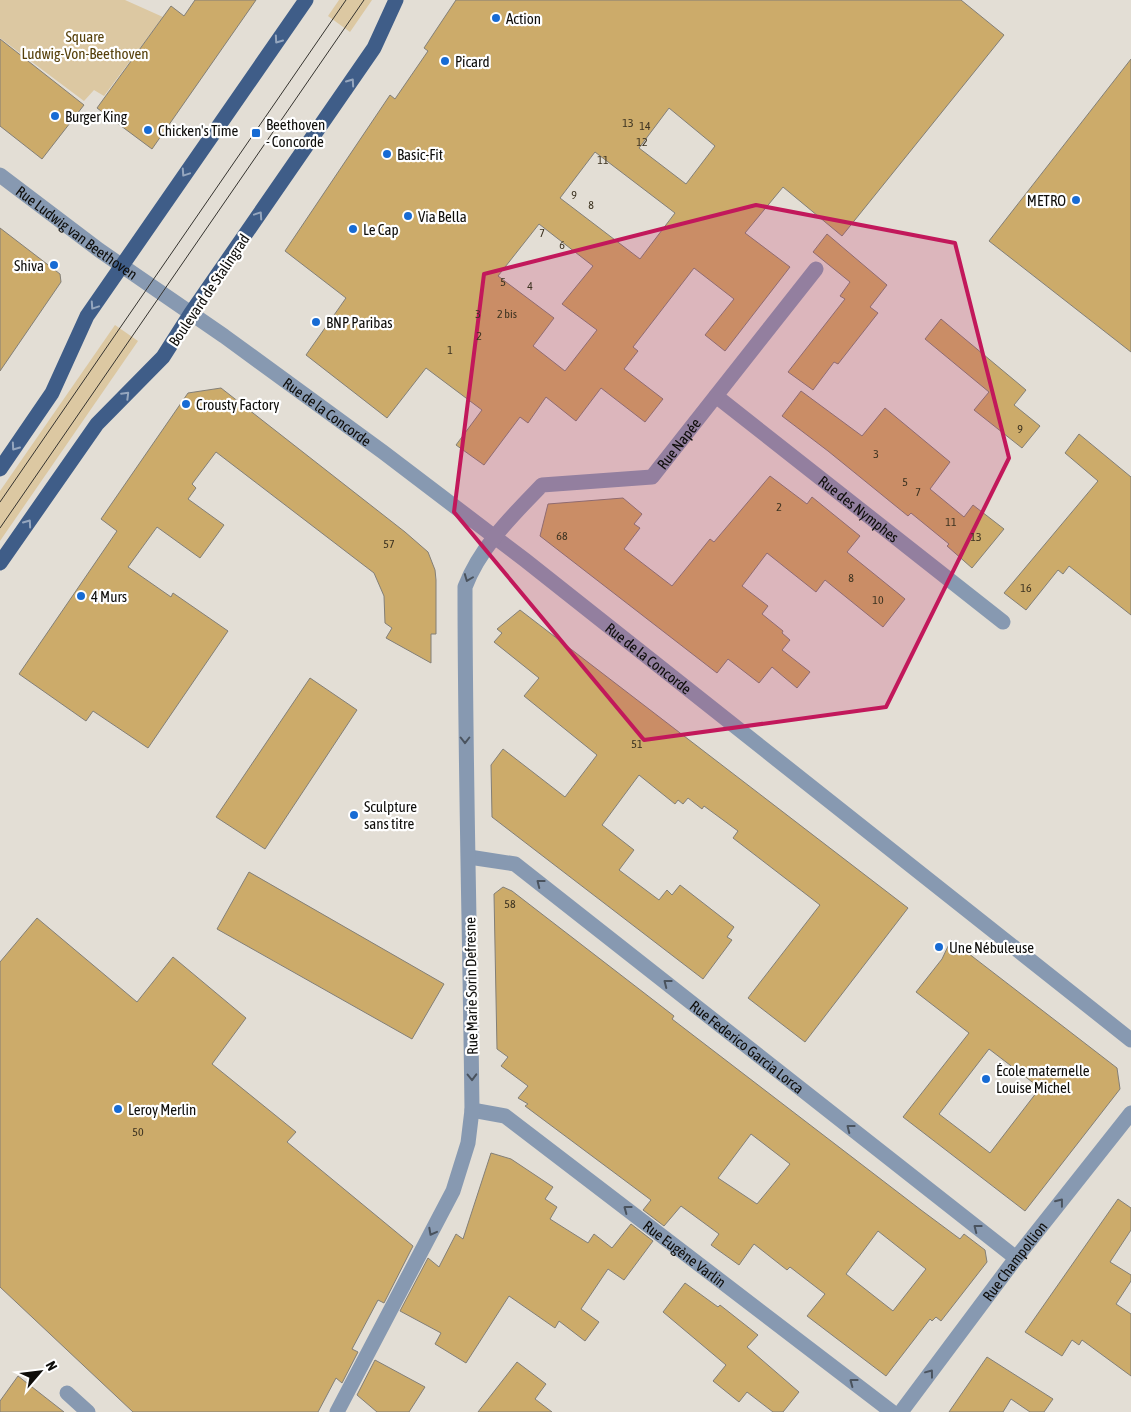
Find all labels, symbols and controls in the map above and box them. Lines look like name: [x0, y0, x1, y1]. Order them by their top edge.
place label: Action: [506, 10, 541, 27]
marker: Action: [490, 12, 502, 24]
park label: Square Ludwig-Von-Beethoven: [21, 28, 149, 62]
one-way arrow: [275, 34, 284, 44]
place label: Picard: [455, 53, 490, 70]
marker: Picard: [439, 55, 451, 67]
one-way arrow: [345, 78, 354, 87]
place label: Burger King: [65, 108, 128, 125]
marker: Burger King: [49, 110, 61, 122]
place label: Beethoven - Concorde: [266, 116, 325, 150]
house number: 13: [622, 116, 634, 130]
house number: 14: [639, 119, 651, 133]
place label: Chicken's Time: [158, 122, 238, 139]
marker: Chicken's Time: [142, 124, 154, 136]
marker: Beethoven - Concorde: [250, 127, 262, 139]
house number: 12: [636, 135, 648, 149]
place label: Basic-Fit: [397, 146, 443, 163]
marker: Basic-Fit: [381, 148, 393, 160]
house number: 11: [597, 153, 609, 167]
one-way arrow: [182, 168, 191, 177]
street label: Rue Ludwig van Beethoven: [13, 182, 141, 283]
house number: 9: [571, 188, 577, 202]
place label: METRO: [1027, 192, 1066, 209]
marker: METRO: [1070, 194, 1082, 206]
house number: 8: [588, 198, 594, 212]
place label: Via Bella: [418, 208, 467, 225]
marker: Via Bella: [402, 210, 414, 222]
one-way arrow: [253, 212, 262, 221]
place label: Le Cap: [363, 221, 399, 238]
marker: Le Cap: [347, 223, 359, 235]
house number: 7: [539, 226, 545, 240]
street label: Boulevard de Stalingrad: [165, 231, 253, 349]
house number: 6: [559, 238, 565, 252]
place label: Shiva: [14, 257, 44, 274]
marker: Shiva: [48, 259, 60, 271]
house number: 5: [500, 275, 506, 289]
house number: 4: [527, 279, 533, 293]
one-way arrow: [91, 300, 100, 309]
house number: 3: [475, 307, 481, 321]
house number: 2 bis: [497, 307, 517, 321]
place label: BNP Paribas: [326, 314, 393, 331]
marker: BNP Paribas: [310, 316, 322, 328]
house number: 2: [476, 329, 482, 343]
house number: 1: [447, 343, 453, 357]
street label: Rue de la Concorde: [280, 374, 375, 449]
one-way arrow: [121, 392, 130, 401]
place label: Crousty Factory: [196, 396, 279, 413]
marker: Crousty Factory: [180, 398, 192, 410]
street label: Rue Napée: [653, 414, 704, 472]
house number: 9: [1017, 422, 1023, 436]
one-way arrow: [12, 441, 21, 451]
house number: 3: [873, 447, 879, 461]
street label: Rue des Nymphes: [816, 472, 902, 545]
house number: 5: [902, 475, 908, 489]
house number: 7: [915, 485, 921, 499]
house number: 2: [776, 500, 782, 514]
house number: 11: [945, 515, 957, 529]
one-way arrow: [22, 519, 31, 529]
house number: 68: [556, 529, 568, 543]
house number: 13: [970, 530, 982, 544]
house number: 57: [383, 537, 395, 551]
house number: 8: [848, 571, 854, 585]
one-way arrow: [464, 573, 475, 582]
house number: 16: [1020, 581, 1032, 595]
place label: 4 Murs: [91, 588, 127, 605]
marker: 4 Murs: [75, 590, 87, 602]
house number: 10: [872, 593, 884, 607]
street label: Rue de la Concorde: [602, 619, 695, 697]
one-way arrow: [460, 736, 470, 744]
house number: 51: [631, 737, 643, 751]
place label: Sculpture sans titre: [364, 798, 417, 832]
marker: Sculpture sans titre: [348, 809, 360, 821]
one-way arrow: [537, 880, 546, 888]
house number: 58: [504, 897, 516, 911]
street label: Rue Marie Sorin Defresne: [461, 917, 481, 1055]
place label: Une Nébuleuse: [949, 939, 1034, 956]
marker: Une Nébuleuse: [933, 941, 945, 953]
one-way arrow: [664, 981, 673, 989]
street label: Rue Federico Garcia Lorca: [687, 997, 808, 1097]
place label: École maternelle Louise Michel: [996, 1062, 1090, 1096]
marker: École maternelle Louise Michel: [980, 1073, 992, 1085]
one-way arrow: [467, 1074, 477, 1081]
place label: Leroy Merlin: [128, 1101, 196, 1118]
marker: Leroy Merlin: [112, 1103, 124, 1115]
house number: 50: [132, 1125, 144, 1139]
one-way arrow: [847, 1125, 856, 1133]
one-way arrow: [1055, 1199, 1063, 1208]
one-way arrow: [623, 1206, 633, 1215]
street label: Rue Eugène Varlin: [640, 1217, 730, 1291]
street label: Rue Champollion: [979, 1218, 1050, 1304]
one-way arrow: [974, 1225, 983, 1234]
one-way arrow: [428, 1226, 438, 1235]
north arrow: [15, 1347, 65, 1397]
text: N: [42, 1358, 60, 1373]
one-way arrow: [924, 1369, 933, 1379]
one-way arrow: [850, 1380, 859, 1388]

